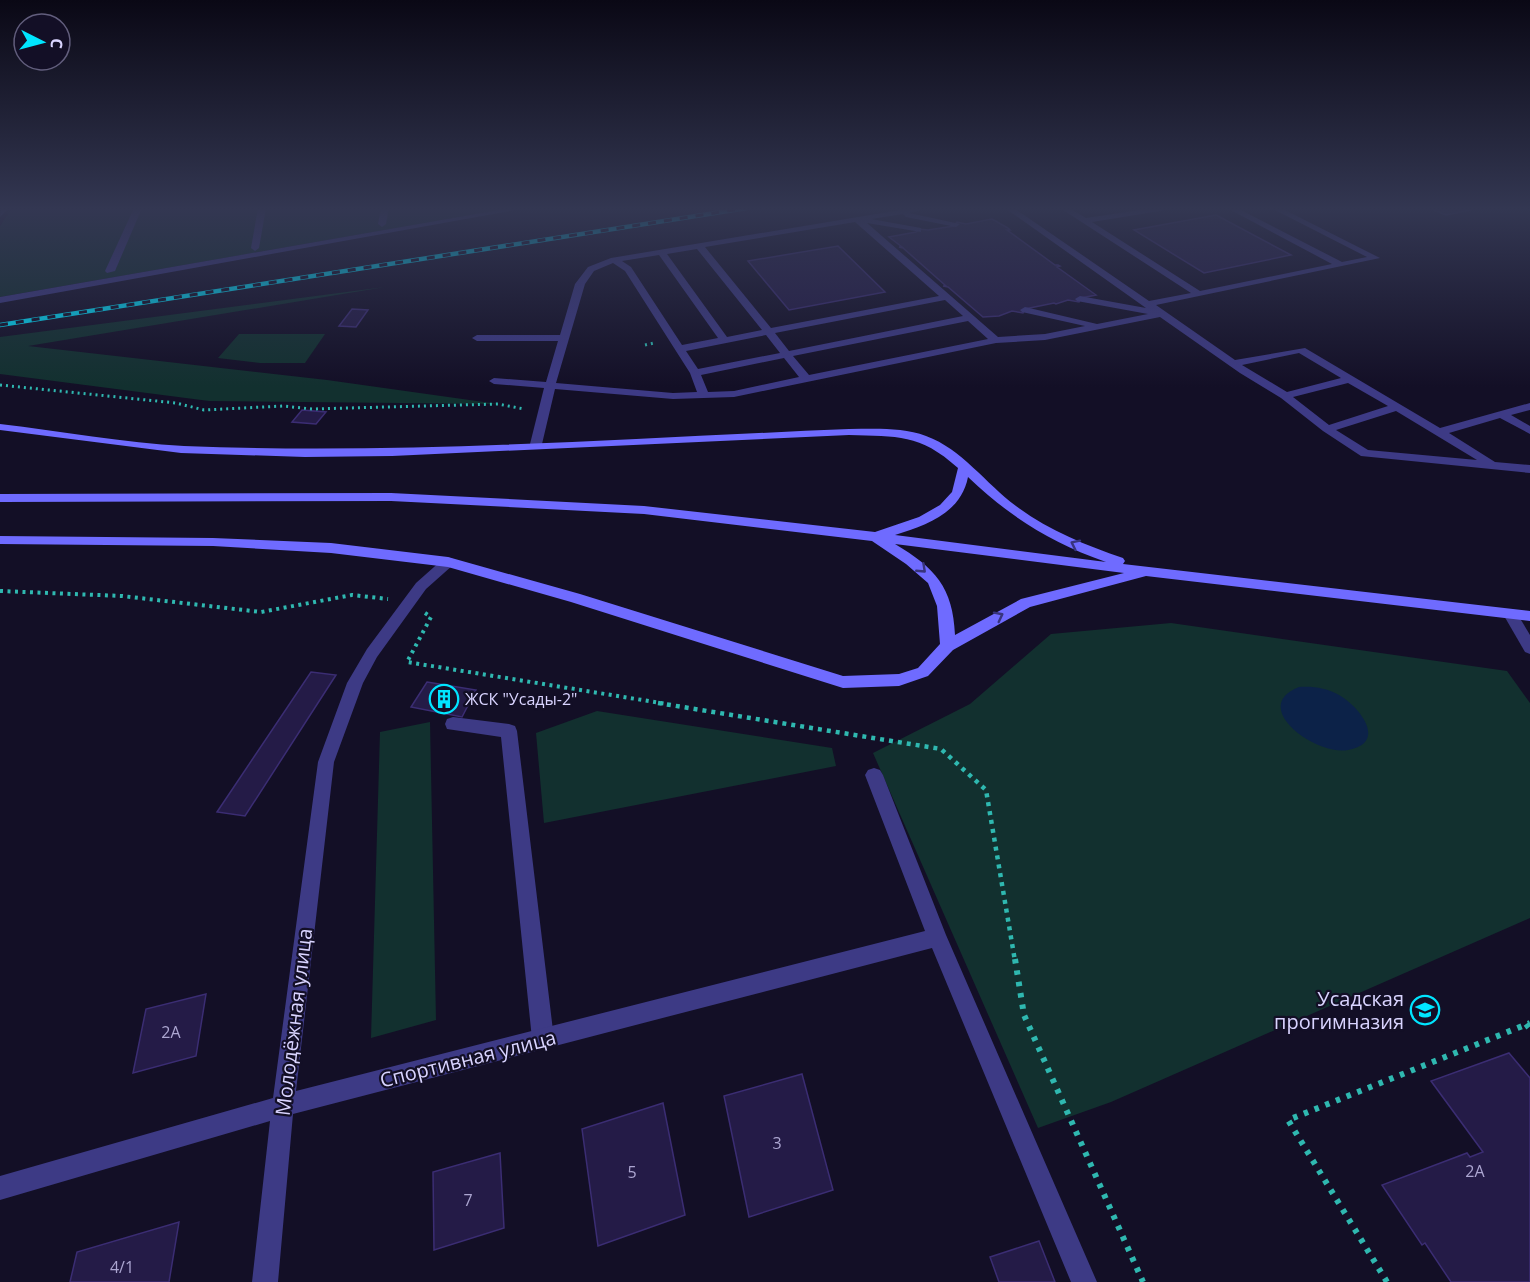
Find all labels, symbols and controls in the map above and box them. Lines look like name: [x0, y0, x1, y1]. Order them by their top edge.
north arrow: [12, 12, 72, 72]
text: С: [45, 37, 68, 50]
one-way arrow: [1071, 539, 1082, 551]
one-way arrow: [916, 562, 926, 573]
one-way arrow: [992, 612, 1003, 624]
building icon: ЖСК "Усады-2": [428, 683, 460, 715]
place label: ЖСК "Усады-2": [465, 688, 577, 710]
street label: Молодёжная улица: [269, 927, 318, 1117]
place label: Усадская прогимназия: [1274, 985, 1404, 1035]
school or university icon: Усадская прогимназия: [1409, 994, 1441, 1026]
house number: 2А: [161, 1021, 182, 1043]
street label: Спортивная улица: [377, 1024, 559, 1093]
house number: 3: [772, 1132, 782, 1154]
house number: 2А: [1465, 1160, 1486, 1182]
house number: 5: [627, 1161, 637, 1183]
house number: 7: [463, 1189, 473, 1211]
house number: 4/1: [110, 1256, 134, 1278]

